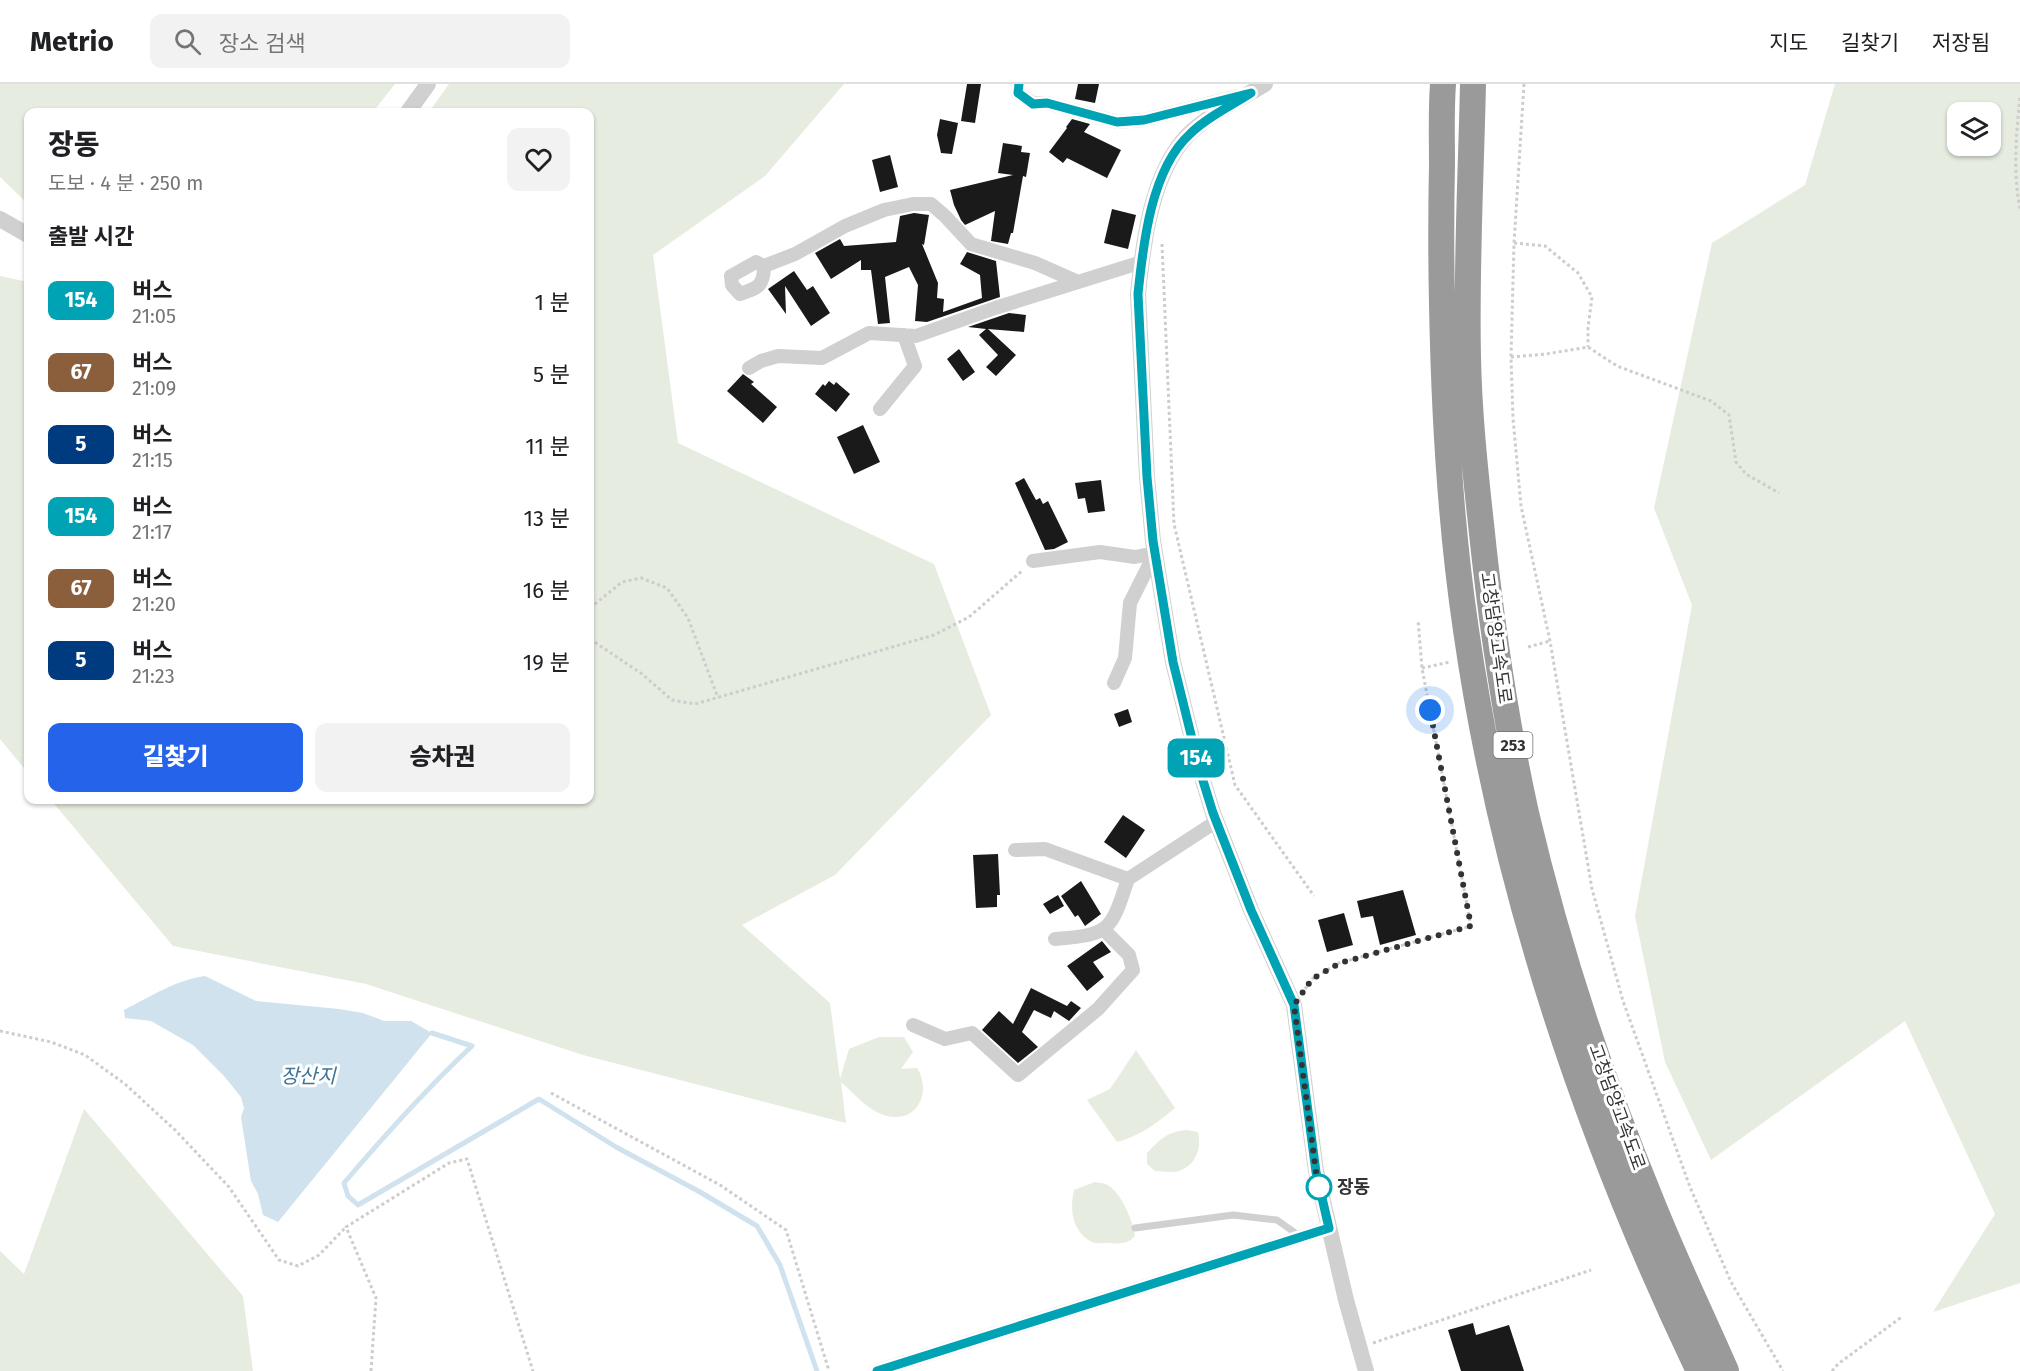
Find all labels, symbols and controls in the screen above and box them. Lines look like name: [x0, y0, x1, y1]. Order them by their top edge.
search box: [150, 14, 570, 68]
text: Metrio: [30, 25, 114, 58]
icon: search: [171, 25, 204, 58]
text: 장소 검색: [219, 30, 306, 57]
text: 지도: [1769, 30, 1808, 56]
text: 길찾기: [1841, 30, 1899, 56]
text: 저장됨: [1932, 30, 1990, 56]
map controls: [1947, 102, 2001, 156]
button: layers: [1947, 102, 2001, 156]
text: 장동: [48, 128, 100, 161]
button: heart: [507, 128, 570, 191]
text: 도보 · 4 분 · 250 m: [48, 171, 203, 195]
text: 출발 시간: [48, 223, 134, 250]
text: 버스: [132, 277, 172, 304]
text: 154: [65, 287, 97, 313]
text: 1 분: [534, 289, 570, 316]
text: 21:05: [132, 304, 176, 328]
text: 버스: [132, 349, 172, 376]
text: 67: [70, 359, 92, 385]
text: 5 분: [533, 361, 570, 388]
text: 21:09: [132, 376, 176, 400]
text: 버스: [132, 421, 172, 448]
text: 5: [75, 431, 87, 457]
text: 11 분: [525, 433, 570, 460]
text: 21:15: [132, 448, 173, 472]
text: 버스: [132, 493, 172, 520]
text: 154: [65, 503, 97, 529]
text: 13 분: [523, 505, 570, 532]
text: 21:17: [132, 520, 172, 544]
text: 버스: [132, 565, 172, 592]
street label: 고창담양고속도로: [1476, 571, 1516, 705]
text: 67: [70, 575, 92, 601]
text: 16 분: [523, 577, 570, 604]
text: 21:20: [132, 592, 176, 616]
text: 버스: [132, 637, 172, 664]
text: 5: [75, 647, 87, 673]
text: 19 분: [523, 649, 570, 676]
text: 21:23: [132, 664, 175, 688]
your location: [1415, 695, 1445, 725]
button: 길찾기: [48, 723, 303, 792]
button: 승차권: [315, 723, 570, 792]
road number: 253: [1494, 732, 1532, 758]
line badge: 154: [1162, 738, 1230, 778]
text: 154: [1180, 745, 1212, 771]
street label: 고창담양고속도로: [1584, 1041, 1650, 1173]
water label: 장산지: [280, 1064, 337, 1088]
marker: 장동: [1306, 1174, 1332, 1200]
place label: 장동: [1337, 1176, 1370, 1198]

